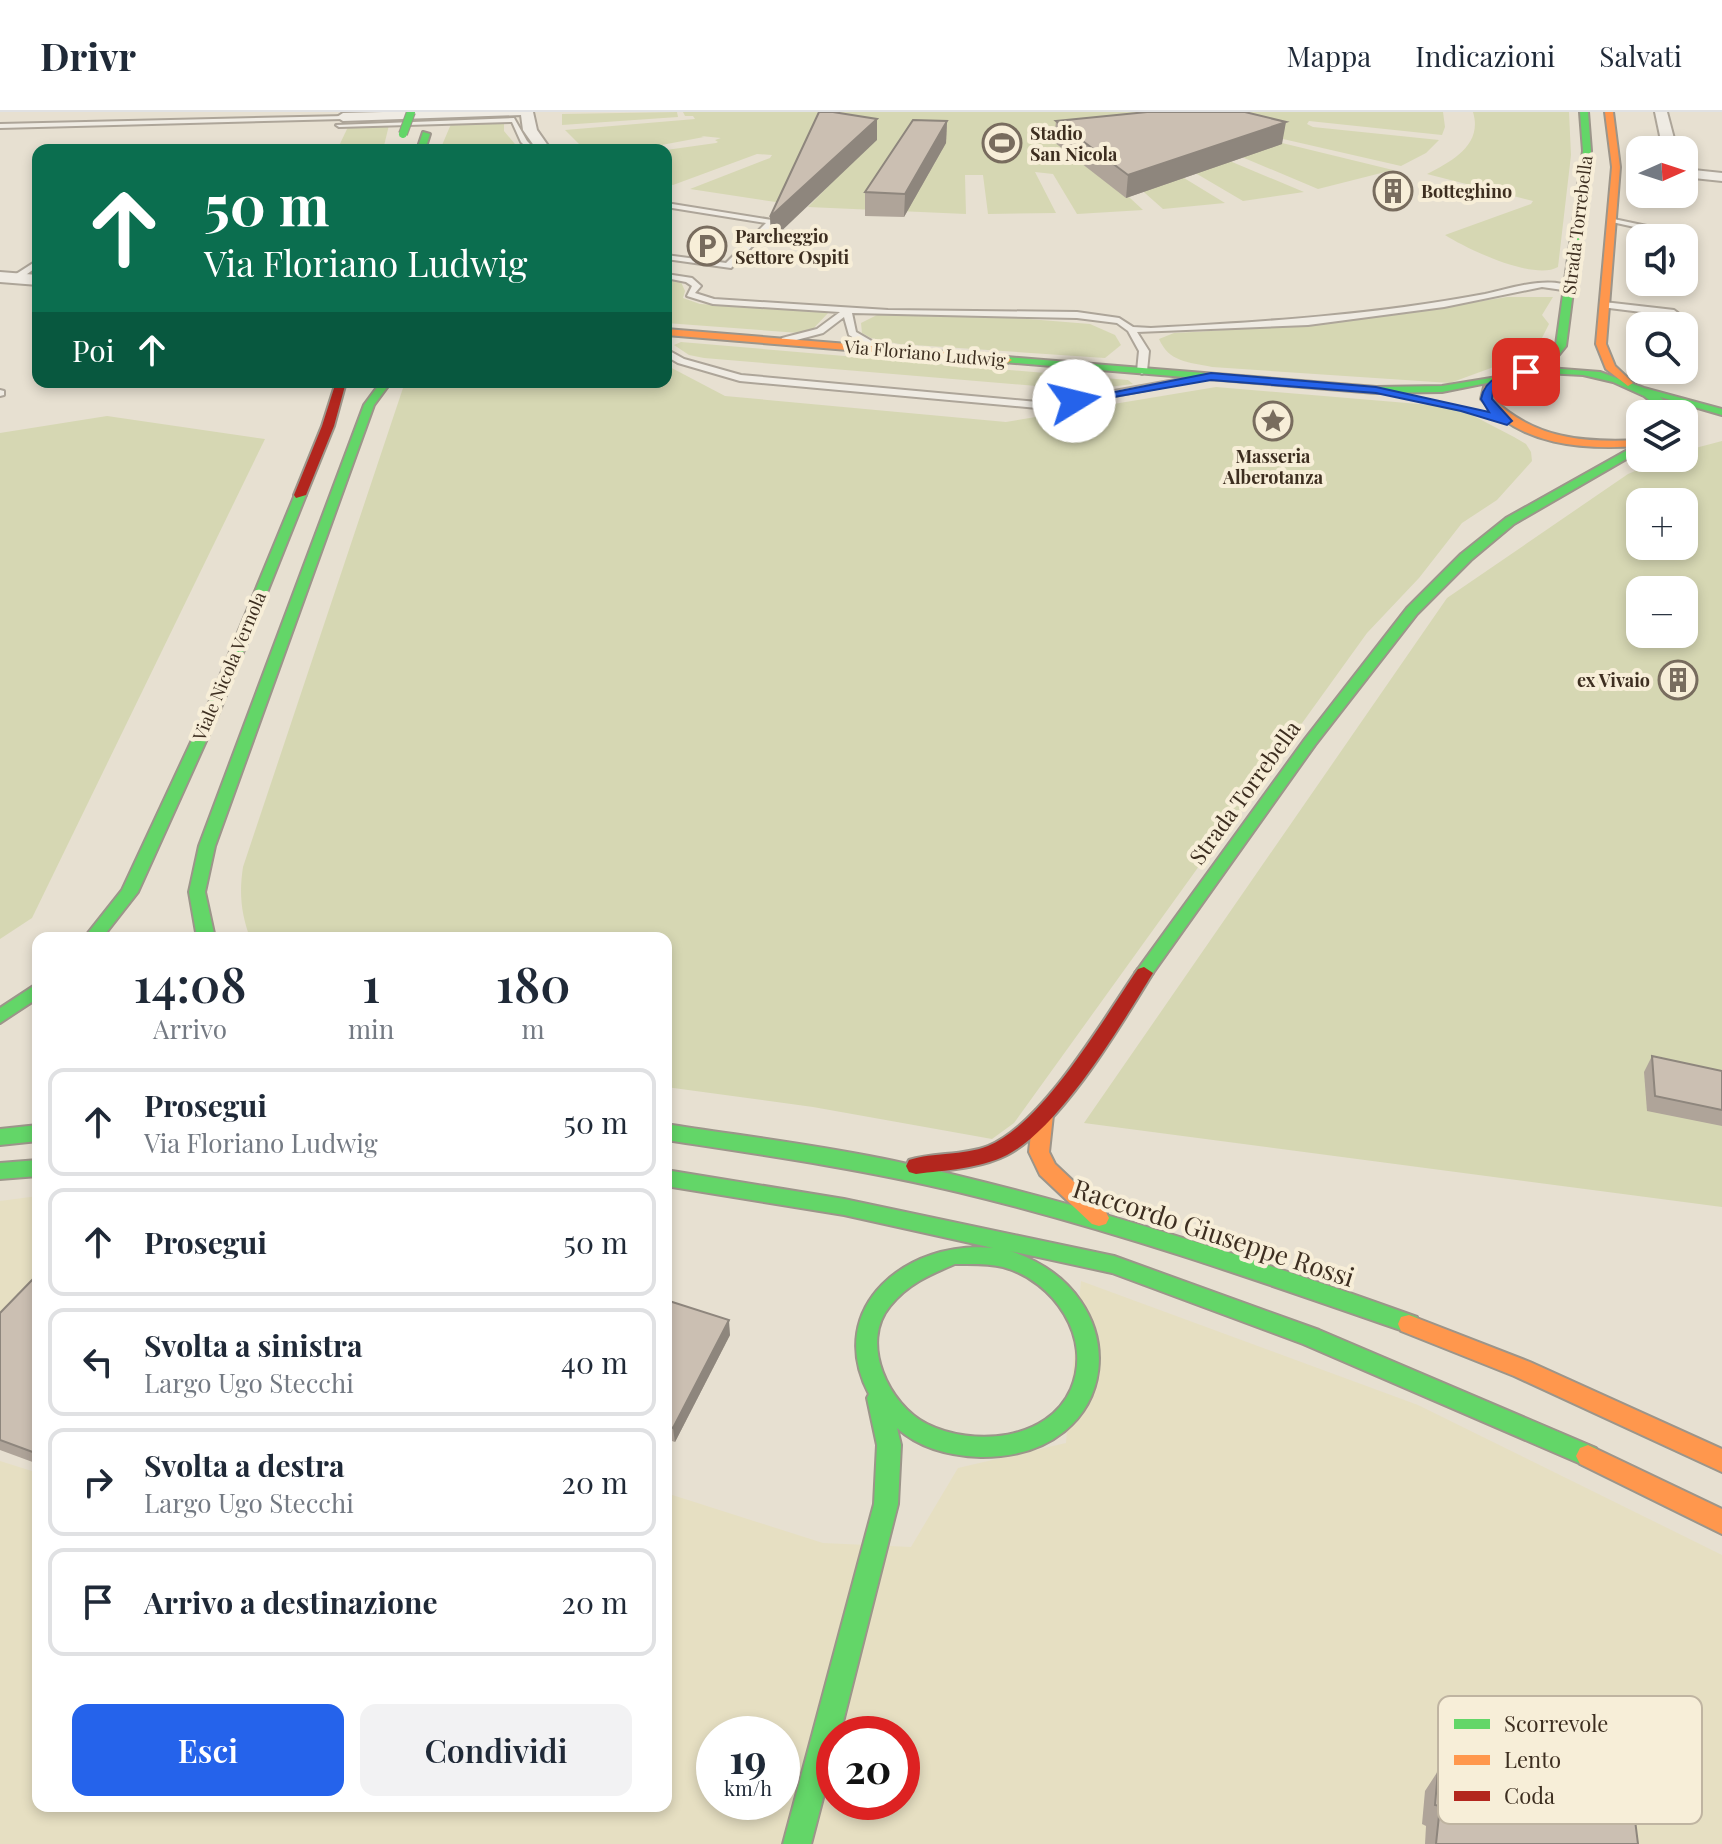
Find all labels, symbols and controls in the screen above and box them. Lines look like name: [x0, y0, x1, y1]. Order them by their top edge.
text: Drivr: [40, 30, 136, 81]
text: Mappa: [1287, 37, 1371, 74]
text: Indicazioni: [1415, 37, 1555, 74]
text: Salvati: [1599, 37, 1682, 74]
place label: Stadio San Nicola: [1030, 121, 1118, 166]
sports icon: Stadio San Nicola: [981, 122, 1023, 164]
north arrow: [1626, 136, 1698, 208]
map controls: [1626, 136, 1698, 648]
street label: Strada Torrebella: [1557, 154, 1597, 296]
text: 50 m: [204, 166, 330, 241]
building icon: Botteghino: [1372, 170, 1414, 212]
icon: ahead: [72, 176, 176, 280]
place label: Botteghino: [1421, 179, 1512, 203]
place label: Parcheggio Settore Ospiti: [735, 224, 850, 269]
button: sound: [1626, 224, 1698, 296]
parking icon: Parcheggio Settore Ospiti: [686, 225, 728, 267]
text: Via Floriano Ludwig: [204, 238, 528, 286]
button: search: [1626, 312, 1698, 384]
icon: ahead: [130, 328, 174, 372]
text: Poi: [72, 330, 114, 370]
street label: Via Floriano Ludwig: [842, 334, 1007, 372]
pin: [1492, 338, 1560, 406]
icon: arrive: [1504, 350, 1548, 394]
position arrow: [1032, 359, 1116, 443]
place icon: Masseria Alberotanza: [1252, 400, 1294, 442]
button: layers: [1626, 400, 1698, 472]
place label: Masseria Alberotanza: [1222, 444, 1324, 489]
button: +: [1626, 488, 1698, 560]
button: −: [1626, 576, 1698, 648]
street label: Viale Nicola Vernola: [186, 588, 271, 745]
building icon: ex Vivaio: [1657, 659, 1699, 701]
place label: ex Vivaio: [1577, 668, 1650, 692]
street label: Strada Torrebella: [1182, 714, 1306, 870]
text: 14:08: [134, 951, 247, 1015]
text: 1: [362, 951, 380, 1015]
text: 180: [496, 951, 570, 1015]
text: Arrivo: [153, 1011, 227, 1046]
text: min: [348, 1011, 394, 1046]
text: m: [522, 1011, 545, 1046]
text: Prosegui: [144, 1085, 267, 1125]
icon: ahead: [76, 1100, 120, 1144]
text: 50 m: [563, 1102, 628, 1142]
text: Via Floriano Ludwig: [144, 1125, 378, 1160]
street label: Raccordo Giuseppe Rossi: [1069, 1170, 1359, 1294]
icon: ahead: [76, 1220, 120, 1264]
text: Prosegui: [144, 1222, 267, 1262]
text: 50 m: [563, 1222, 628, 1262]
text: Svolta a sinistra: [144, 1325, 363, 1365]
icon: left: [76, 1340, 120, 1384]
text: 40 m: [561, 1342, 628, 1382]
text: Largo Ugo Stecchi: [144, 1365, 354, 1400]
text: Svolta a destra: [144, 1445, 345, 1485]
icon: right: [76, 1460, 120, 1504]
text: 20 m: [562, 1462, 628, 1502]
text: Largo Ugo Stecchi: [144, 1485, 354, 1520]
icon: arrive: [76, 1580, 120, 1624]
text: Arrivo a destinazione: [144, 1582, 438, 1622]
text: 20 m: [562, 1582, 628, 1622]
legend: [1438, 1696, 1702, 1824]
button: Esci: [72, 1704, 344, 1796]
button: Condividi: [360, 1704, 632, 1796]
text: Scorrevole: [1504, 1708, 1608, 1738]
speed limit sign: 20: [816, 1716, 920, 1820]
text: 19: [729, 1731, 767, 1784]
text: Lento: [1504, 1744, 1561, 1774]
text: km/h: [724, 1774, 772, 1801]
text: Coda: [1504, 1780, 1555, 1810]

